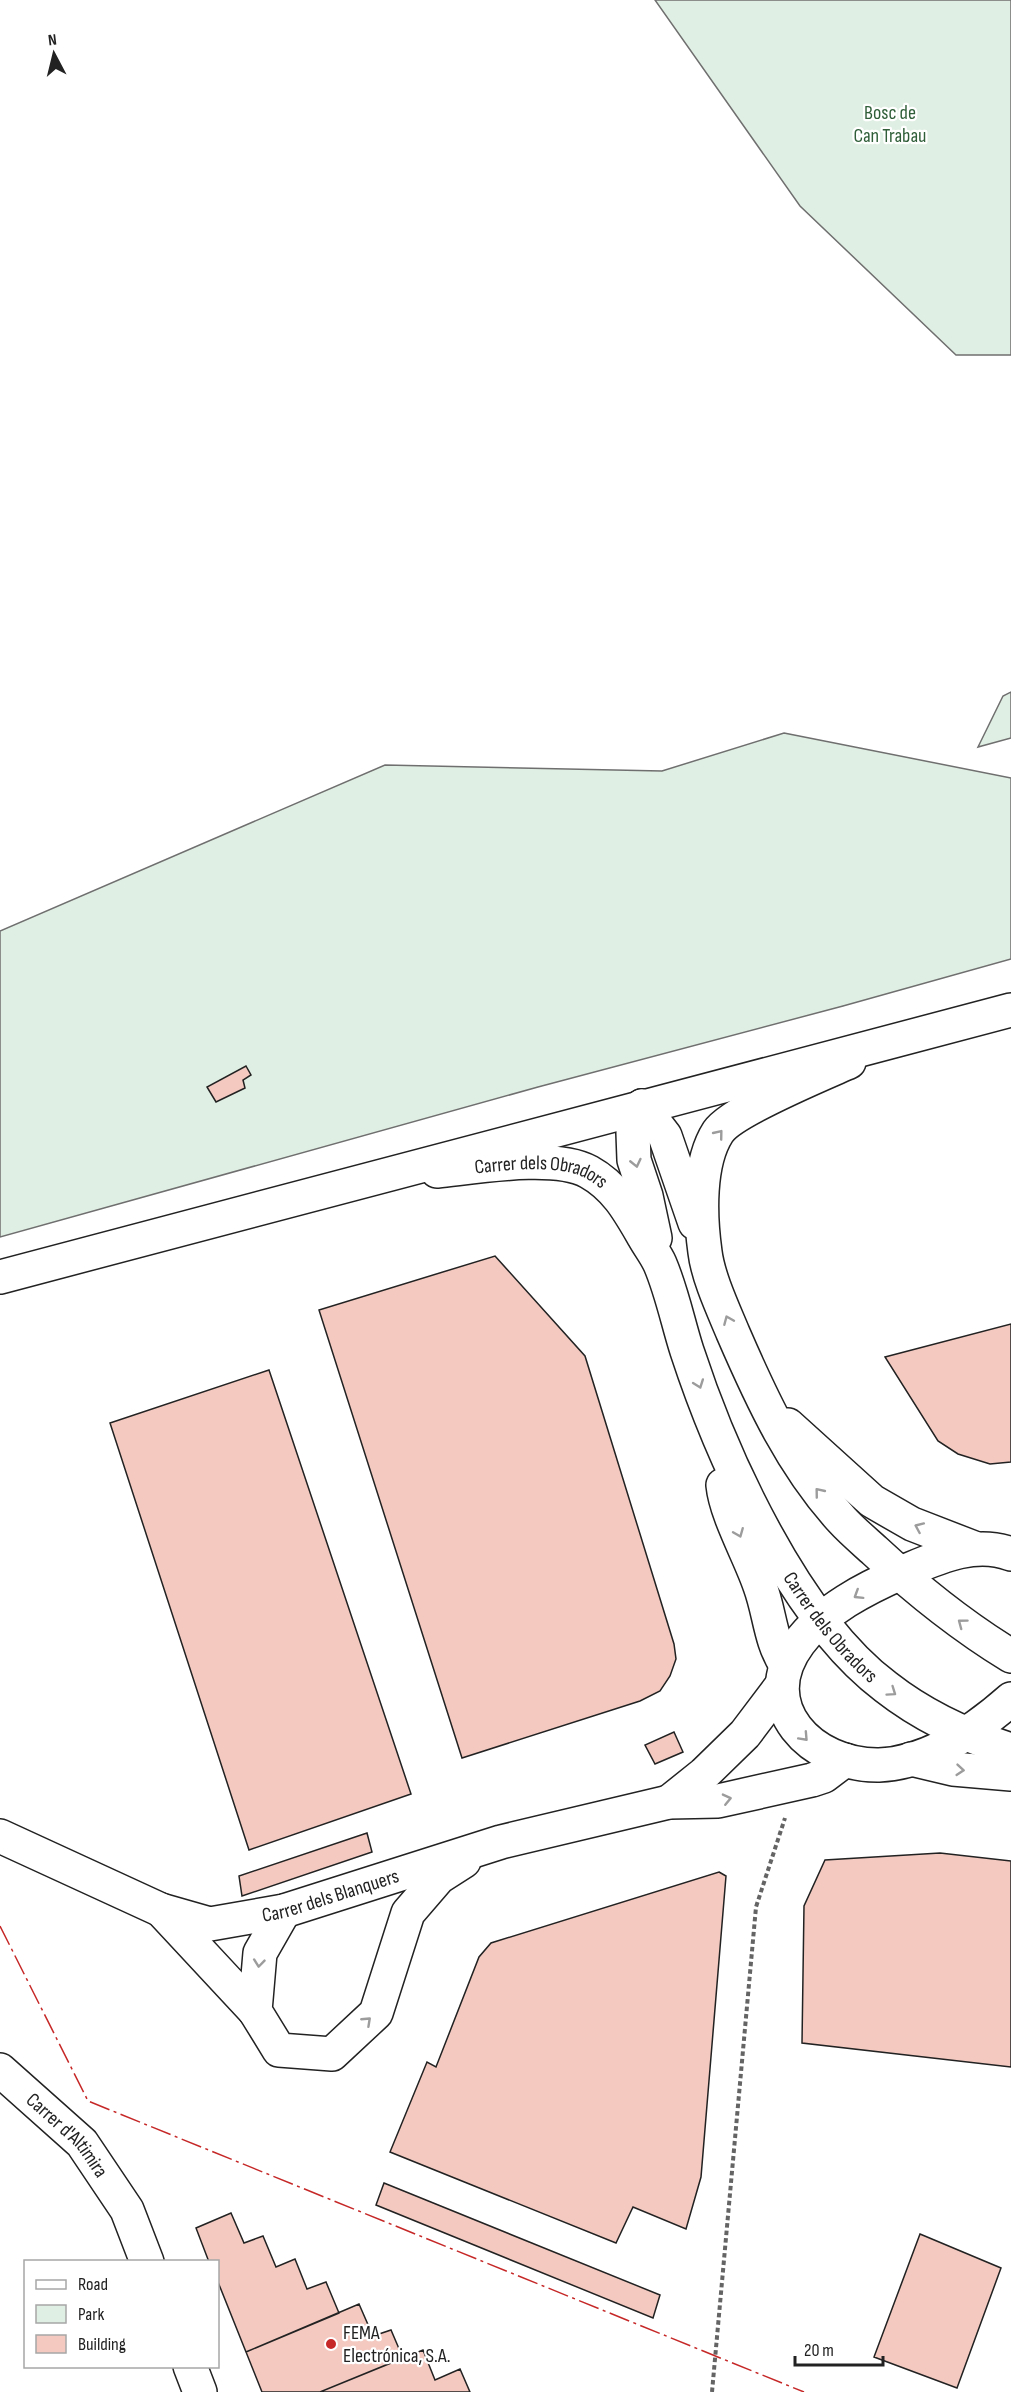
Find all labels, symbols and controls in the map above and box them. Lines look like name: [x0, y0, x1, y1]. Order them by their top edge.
north arrow: [24, 24, 84, 84]
text: N: [47, 31, 58, 51]
park label: Bosc de Can Trabau: [854, 101, 926, 148]
one-way arrow: [712, 1130, 723, 1141]
street label: Carrer dels Obradors: [473, 1151, 613, 1194]
one-way arrow: [629, 1158, 642, 1168]
one-way arrow: [723, 1316, 735, 1327]
one-way arrow: [692, 1378, 704, 1389]
one-way arrow: [816, 1488, 827, 1499]
one-way arrow: [915, 1523, 926, 1535]
one-way arrow: [732, 1527, 744, 1538]
street label: Carrer dels Obradors: [778, 1568, 882, 1688]
one-way arrow: [854, 1587, 864, 1599]
one-way arrow: [958, 1620, 969, 1631]
one-way arrow: [885, 1685, 896, 1696]
one-way arrow: [797, 1730, 808, 1741]
one-way arrow: [956, 1763, 965, 1776]
one-way arrow: [722, 1793, 732, 1806]
street label: Carrer dels Blanquers: [260, 1864, 402, 1928]
one-way arrow: [253, 1958, 266, 1967]
one-way arrow: [360, 2017, 371, 2028]
street label: Carrer d'Altimira: [21, 2088, 113, 2182]
legend: [24, 2260, 219, 2368]
text: Road: [78, 2274, 108, 2295]
text: Park: [78, 2304, 104, 2325]
place label: FEMA Electrónica, S.A.: [343, 2321, 450, 2368]
scale bar: [795, 2329, 884, 2367]
text: Building: [78, 2334, 126, 2355]
marker: FEMA Electrónica, S.A.: [324, 2337, 338, 2351]
text: 20 m: [804, 2340, 834, 2361]

